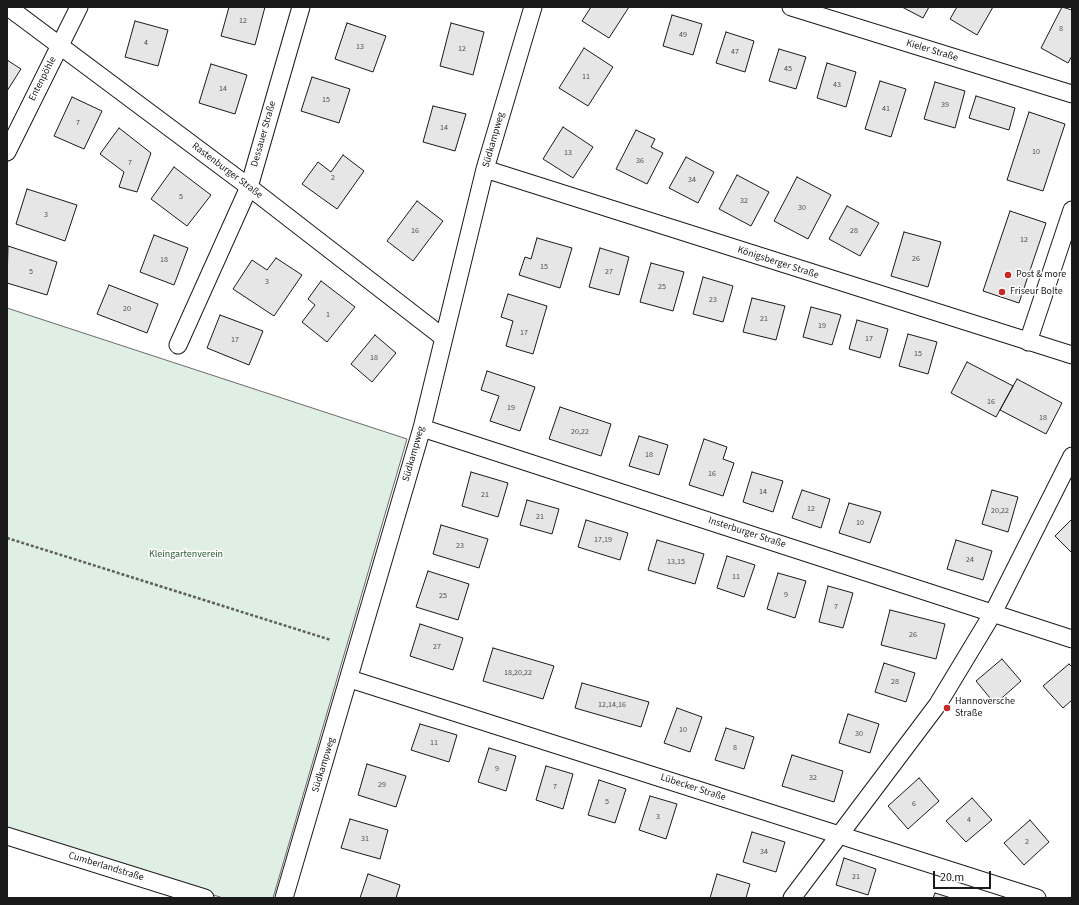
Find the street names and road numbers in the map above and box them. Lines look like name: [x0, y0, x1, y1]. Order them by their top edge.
street label: Kieler Straße: [905, 37, 959, 65]
street label: Entenpöhle: [27, 55, 59, 103]
street label: Dessauer Straße: [249, 100, 279, 168]
street label: Südkampweg: [480, 111, 508, 169]
street label: Rastenburger Straße: [189, 140, 265, 202]
street label: Königsberger Straße: [736, 244, 820, 282]
street label: Südkampweg: [400, 425, 428, 483]
street label: Insterburger Straße: [707, 515, 787, 551]
street label: Südkampweg: [310, 736, 338, 794]
street label: Lübecker Straße: [659, 772, 727, 804]
street label: Cumberlandstraße: [67, 850, 145, 884]

